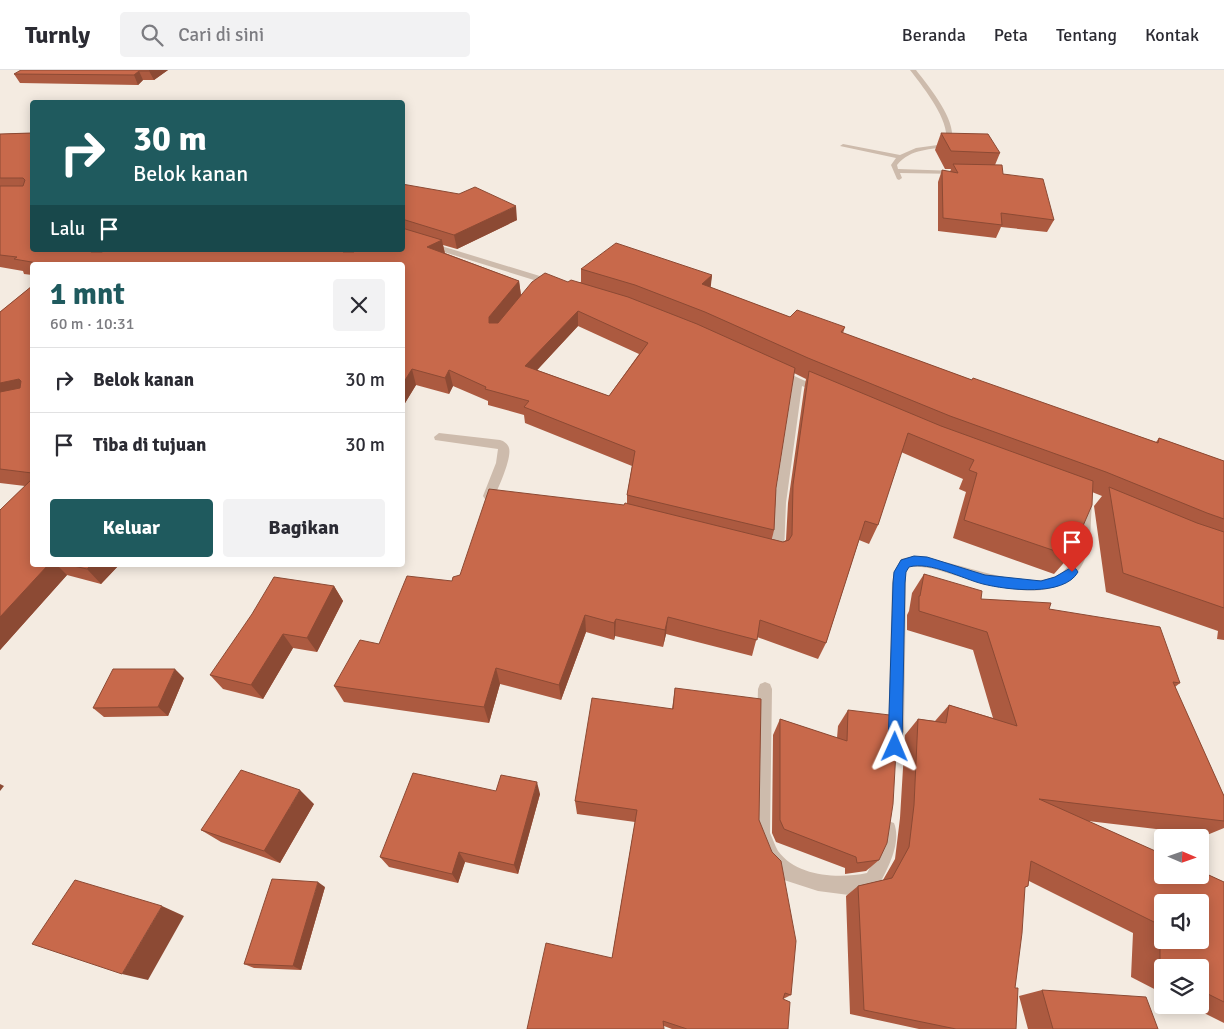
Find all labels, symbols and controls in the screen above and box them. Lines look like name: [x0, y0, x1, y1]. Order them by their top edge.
search box: [120, 12, 470, 57]
text: Turnly: [25, 20, 90, 50]
icon: search: [138, 21, 166, 49]
text: Cari di sini: [178, 23, 264, 47]
text: Beranda: [902, 24, 966, 46]
text: Peta: [994, 24, 1028, 46]
text: Tentang: [1056, 24, 1117, 46]
text: Kontak: [1145, 24, 1199, 46]
text: 30 m: [133, 117, 207, 160]
icon: right: [50, 120, 115, 185]
text: Belok kanan: [133, 160, 248, 187]
icon: arrive: [95, 215, 123, 243]
text: Lalu: [50, 217, 85, 241]
text: 1 mnt: [50, 276, 125, 313]
button: close: [333, 279, 385, 331]
text: 60 m · 10:31: [50, 314, 134, 334]
icon: right: [50, 366, 78, 394]
text: Belok kanan: [93, 368, 194, 392]
text: 30 m: [345, 368, 385, 392]
icon: arrive: [50, 431, 78, 459]
text: Tiba di tujuan: [93, 433, 206, 457]
text: 30 m: [345, 433, 385, 457]
button: Keluar: [50, 499, 213, 557]
button: Bagikan: [223, 499, 385, 557]
pin: [1051, 521, 1093, 572]
icon: arrive: [1058, 528, 1086, 556]
position arrow: [868, 720, 920, 772]
north arrow: [1154, 829, 1209, 884]
map controls: [1154, 829, 1209, 1014]
button: sound: [1154, 894, 1209, 949]
button: layers: [1154, 959, 1209, 1014]

